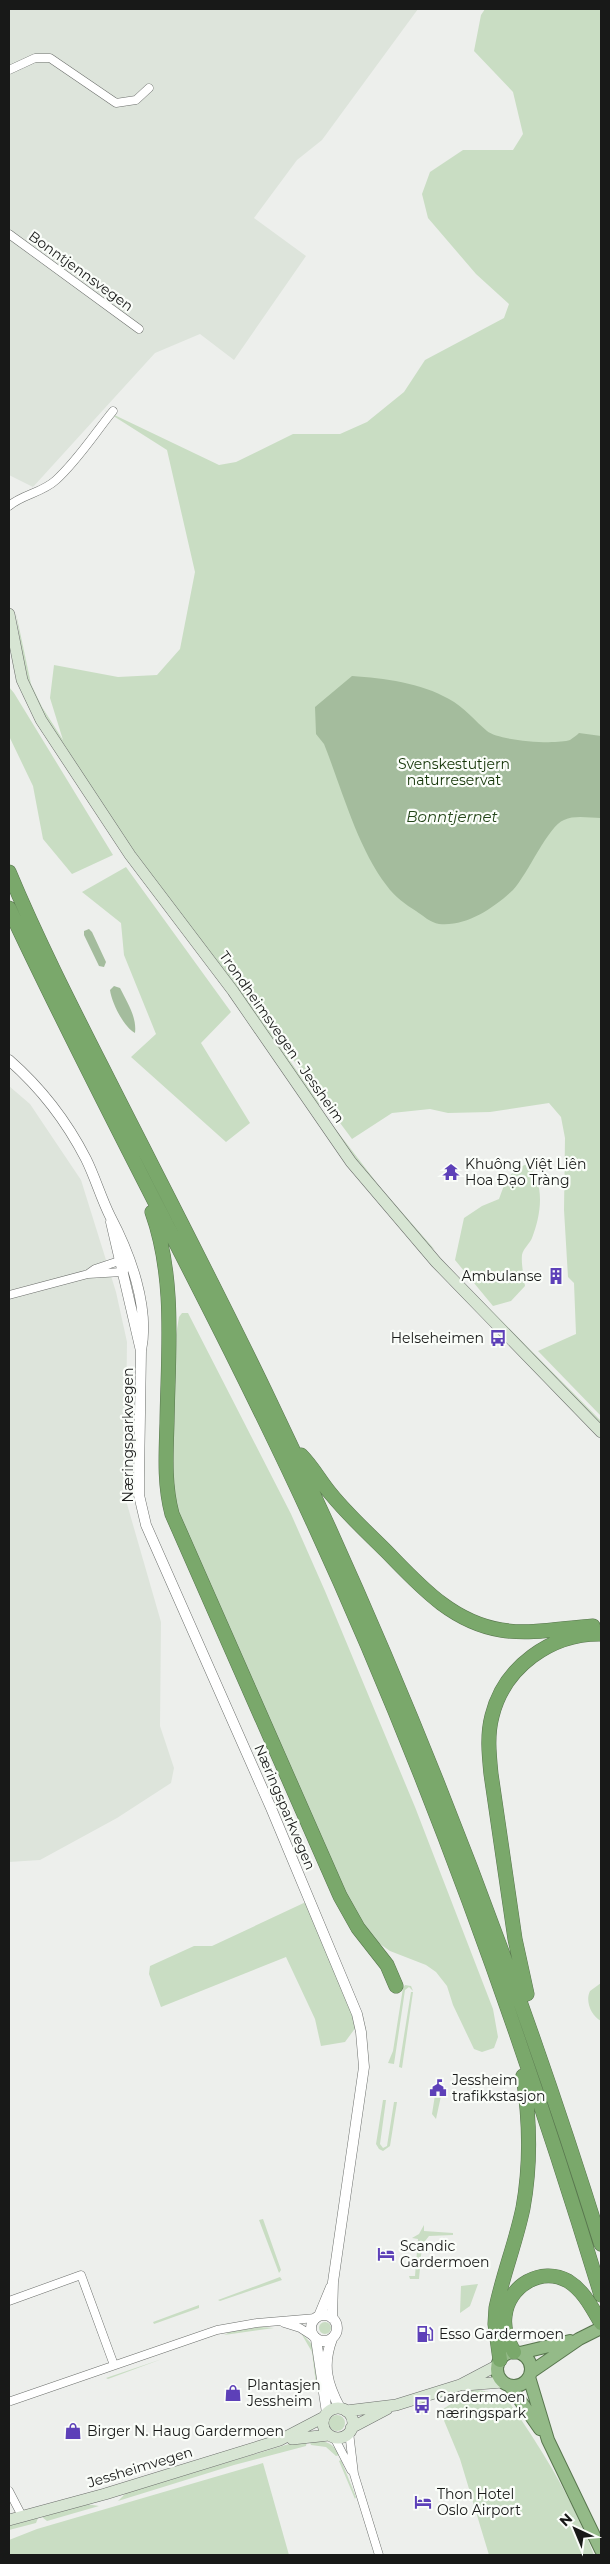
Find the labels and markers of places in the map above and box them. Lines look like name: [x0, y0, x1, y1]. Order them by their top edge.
place label: Khuông Việt Liên Hoa Đạo Tràng: [465, 1155, 586, 1189]
temple icon: Khuông Việt Liên Hoa Đạo Tràng: [441, 1162, 461, 1182]
building icon: Ambulanse: [546, 1266, 566, 1286]
place label: Ambulanse: [461, 1267, 542, 1285]
bus stop icon: Helseheimen: [488, 1328, 508, 1348]
place label: Helseheimen: [391, 1329, 484, 1347]
place label: Jessheim trafikkstasjon: [451, 2071, 545, 2105]
public building icon: Jessheim trafikkstasjon: [428, 2078, 448, 2098]
place label: Scandic Gardermoen: [400, 2237, 490, 2271]
hotel icon: Scandic Gardermoen: [376, 2244, 396, 2264]
fuel station icon: Esso Gardermoen: [415, 2324, 435, 2344]
place label: Esso Gardermoen: [439, 2325, 564, 2343]
place label: Plantasjen Jessheim: [246, 2376, 321, 2410]
shop icon: Plantasjen Jessheim: [223, 2383, 243, 2403]
place label: Gardermoen næringspark: [436, 2388, 527, 2422]
bus stop icon: Gardermoen næringspark: [412, 2395, 432, 2415]
shop icon: Birger N. Haug Gardermoen: [63, 2421, 83, 2441]
place label: Birger N. Haug Gardermoen: [87, 2422, 284, 2440]
place label: Thon Hotel Oslo Airport: [437, 2485, 521, 2519]
hotel icon: Thon Hotel Oslo Airport: [413, 2492, 433, 2512]

